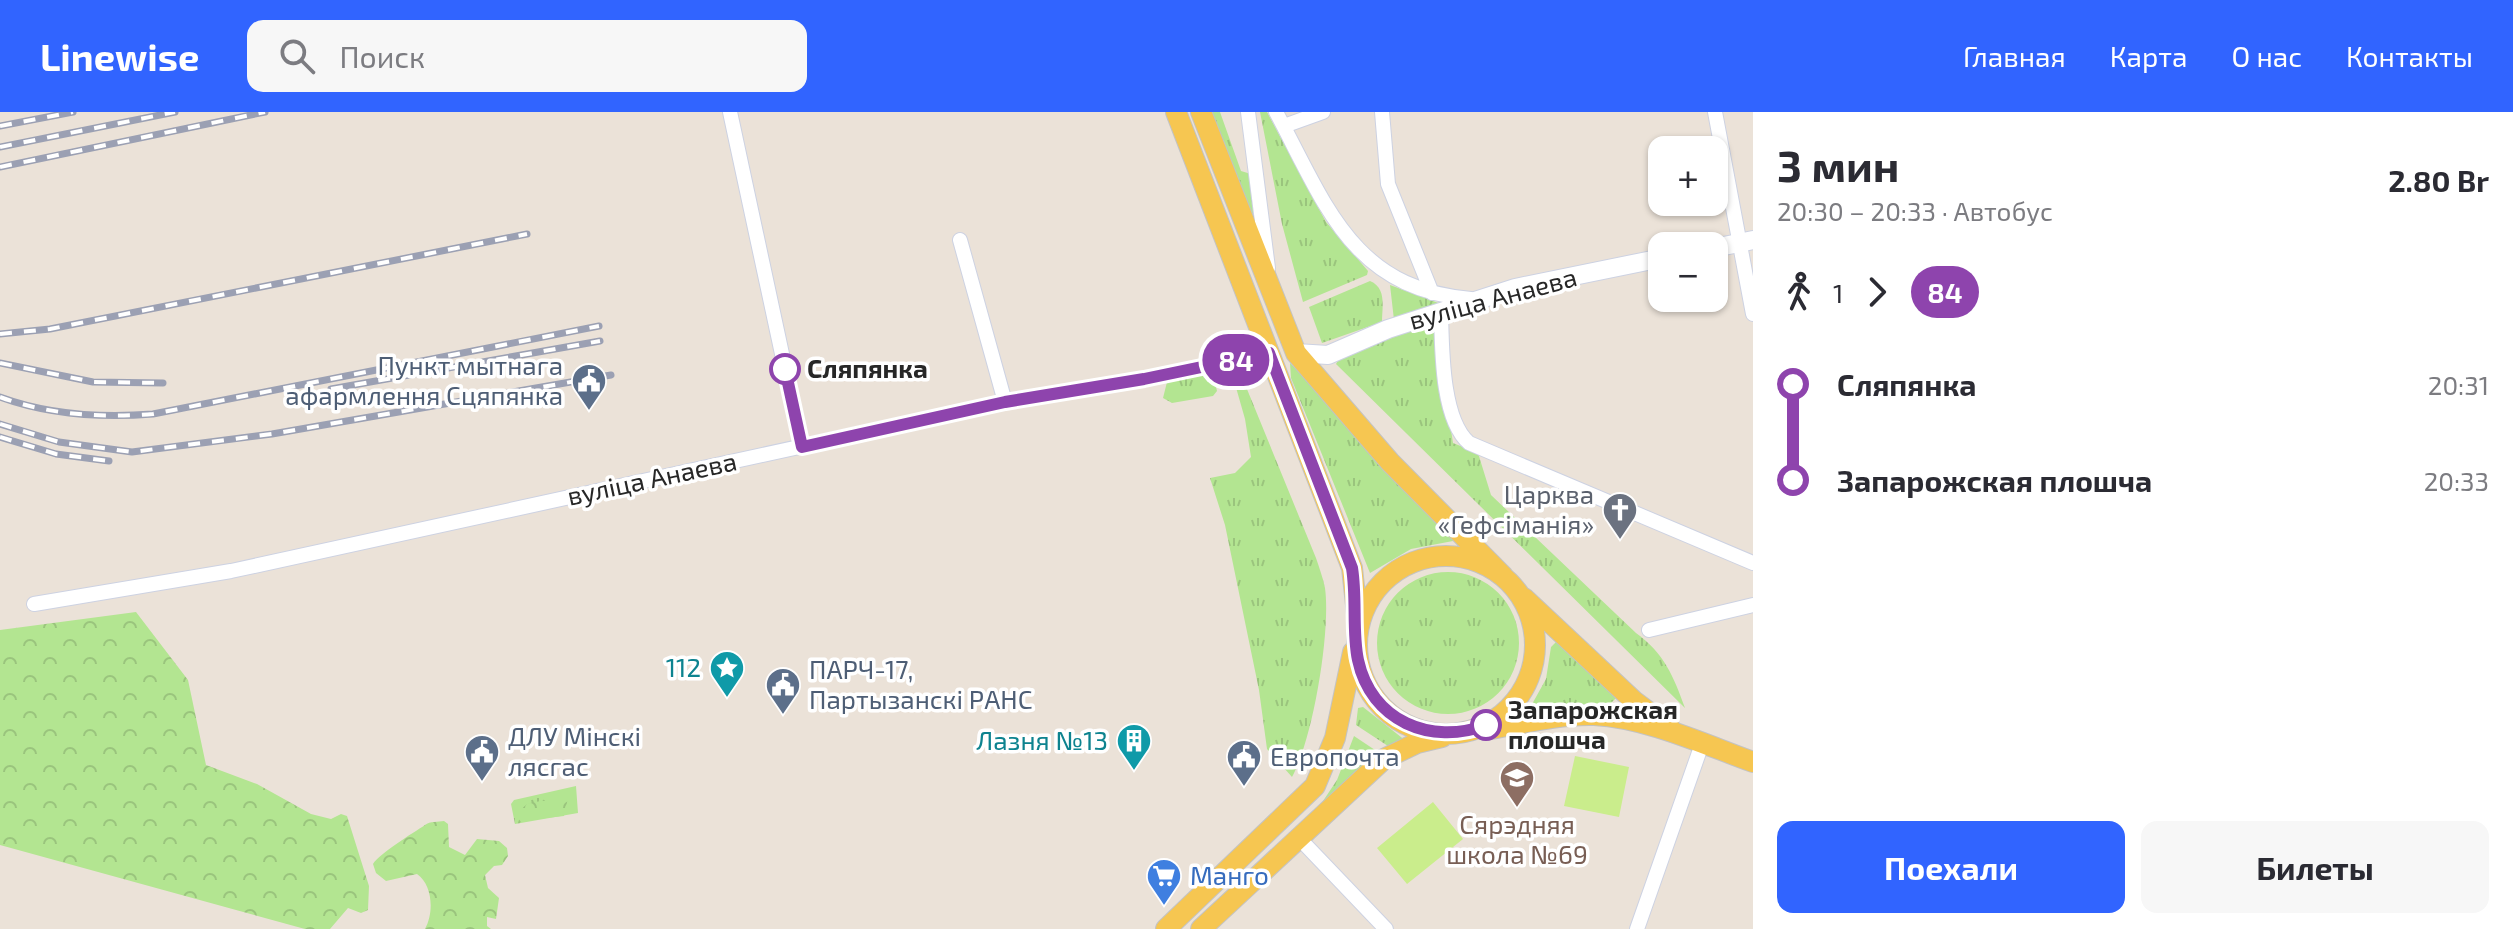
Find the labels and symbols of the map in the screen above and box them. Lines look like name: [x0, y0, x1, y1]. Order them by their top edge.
street label: вуліца Анаева: [1405, 260, 1580, 336]
line badge: 84: [1200, 334, 1272, 386]
place label: Пункт мытнага афармлення Сцяпянка: [285, 349, 563, 410]
place label: Сляпянка: [807, 352, 928, 383]
marker: Сляпянка: [770, 354, 800, 384]
public building icon: Пункт мытнага афармлення Сцяпянка: [570, 362, 608, 412]
street label: вуліца Анаева: [564, 444, 739, 512]
place label: Царква «Гефсіманія»: [1438, 478, 1594, 539]
church icon: Царква «Гефсіманія»: [1601, 491, 1639, 541]
place icon: 112: [708, 649, 746, 699]
place label: 112: [666, 651, 701, 682]
place label: ПАРЧ-17, Партызанскі РАНС: [809, 653, 1033, 714]
public building icon: ПАРЧ-17, Партызанскі РАНС: [764, 666, 802, 716]
place label: Запарожская плошча: [1508, 693, 1678, 754]
marker: Запарожская плошча: [1471, 710, 1501, 740]
place label: ДЛУ Мінскі лясгас: [508, 720, 641, 781]
building icon: Лазня №13: [1115, 722, 1153, 772]
place label: Лазня №13: [976, 724, 1108, 755]
public building icon: ДЛУ Мінскі лясгас: [463, 733, 501, 783]
public building icon: Европочта: [1225, 738, 1263, 788]
place label: Европочта: [1270, 740, 1400, 771]
school or university icon: Сярэдняя школа №69: [1498, 759, 1536, 809]
place label: Сярэдняя школа №69: [1446, 808, 1588, 869]
supermarket icon: Манго: [1145, 857, 1183, 907]
place label: Манго: [1190, 859, 1269, 890]

